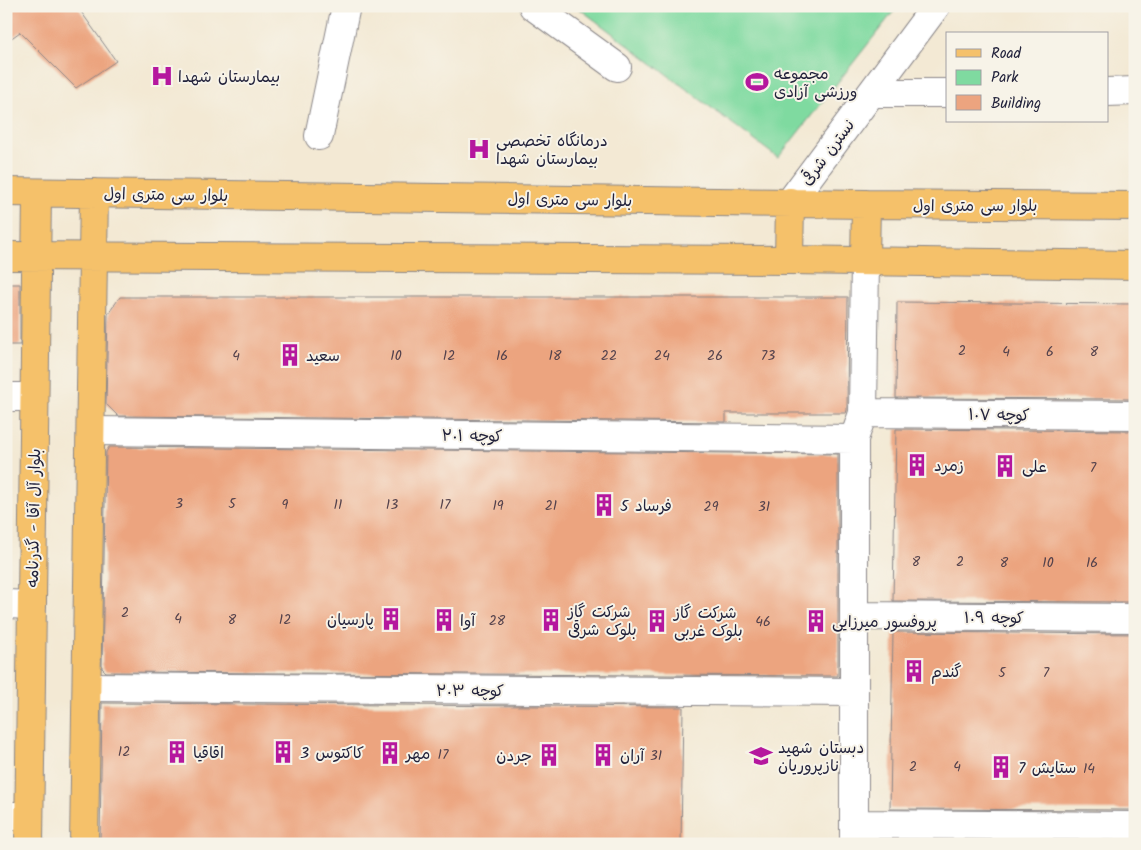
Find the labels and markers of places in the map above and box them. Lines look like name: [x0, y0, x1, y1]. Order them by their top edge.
place label: مجموعه ورزشی آزادی: [774, 62, 857, 105]
hospital icon: بیمارستان شهدا: [149, 63, 175, 89]
place label: بیمارستان شهدا: [178, 65, 280, 90]
sports icon: مجموعه ورزشی آزادی: [744, 69, 770, 95]
place label: درمانگاه تخصصی بیمارستان شهدا: [496, 129, 608, 172]
hospital icon: درمانگاه تخصصی بیمارستان شهدا: [466, 136, 492, 162]
building icon: سعید: [277, 342, 303, 368]
place label: سعید: [306, 344, 340, 369]
building icon: زمرد: [904, 452, 930, 478]
building icon: علی: [992, 453, 1018, 479]
place label: زمرد: [934, 454, 964, 479]
place label: علی: [1022, 455, 1047, 480]
building icon: فرساد 5: [591, 492, 617, 518]
place label: فرساد 5: [620, 494, 672, 519]
place label: شرکت گاز بلوک شرقی: [566, 600, 637, 643]
place label: شرکت گاز بلوک غربی: [672, 601, 743, 644]
building icon: پارسیان: [378, 606, 404, 632]
building icon: آوا: [431, 607, 457, 633]
building icon: شرکت گاز بلوک شرقی: [538, 607, 564, 633]
place label: پارسیان: [327, 608, 374, 633]
building icon: شرکت گاز بلوک غربی: [644, 608, 670, 634]
building icon: پروفسور میرزایی: [803, 608, 829, 634]
place label: آوا: [460, 609, 476, 634]
place label: پروفسور میرزایی: [832, 610, 937, 635]
building icon: گندم: [901, 658, 927, 684]
place label: گندم: [931, 660, 962, 685]
place label: دبستان شهید نازپروریان: [778, 736, 864, 779]
building icon: اقاقیا: [164, 739, 190, 765]
building icon: کاکتوس 3: [270, 739, 296, 765]
building icon: مهر: [377, 740, 403, 766]
place label: اقاقیا: [193, 741, 224, 766]
place label: کاکتوس 3: [300, 741, 364, 766]
place label: مهر: [404, 742, 430, 767]
building icon: جردن: [536, 742, 562, 768]
building icon: آران: [590, 742, 616, 768]
school or university icon: دبستان شهید نازپروریان: [748, 743, 774, 769]
place label: جردن: [496, 744, 532, 769]
place label: آران: [620, 744, 645, 769]
building icon: ستایش 7: [988, 754, 1014, 780]
place label: ستایش 7: [1018, 756, 1076, 781]

